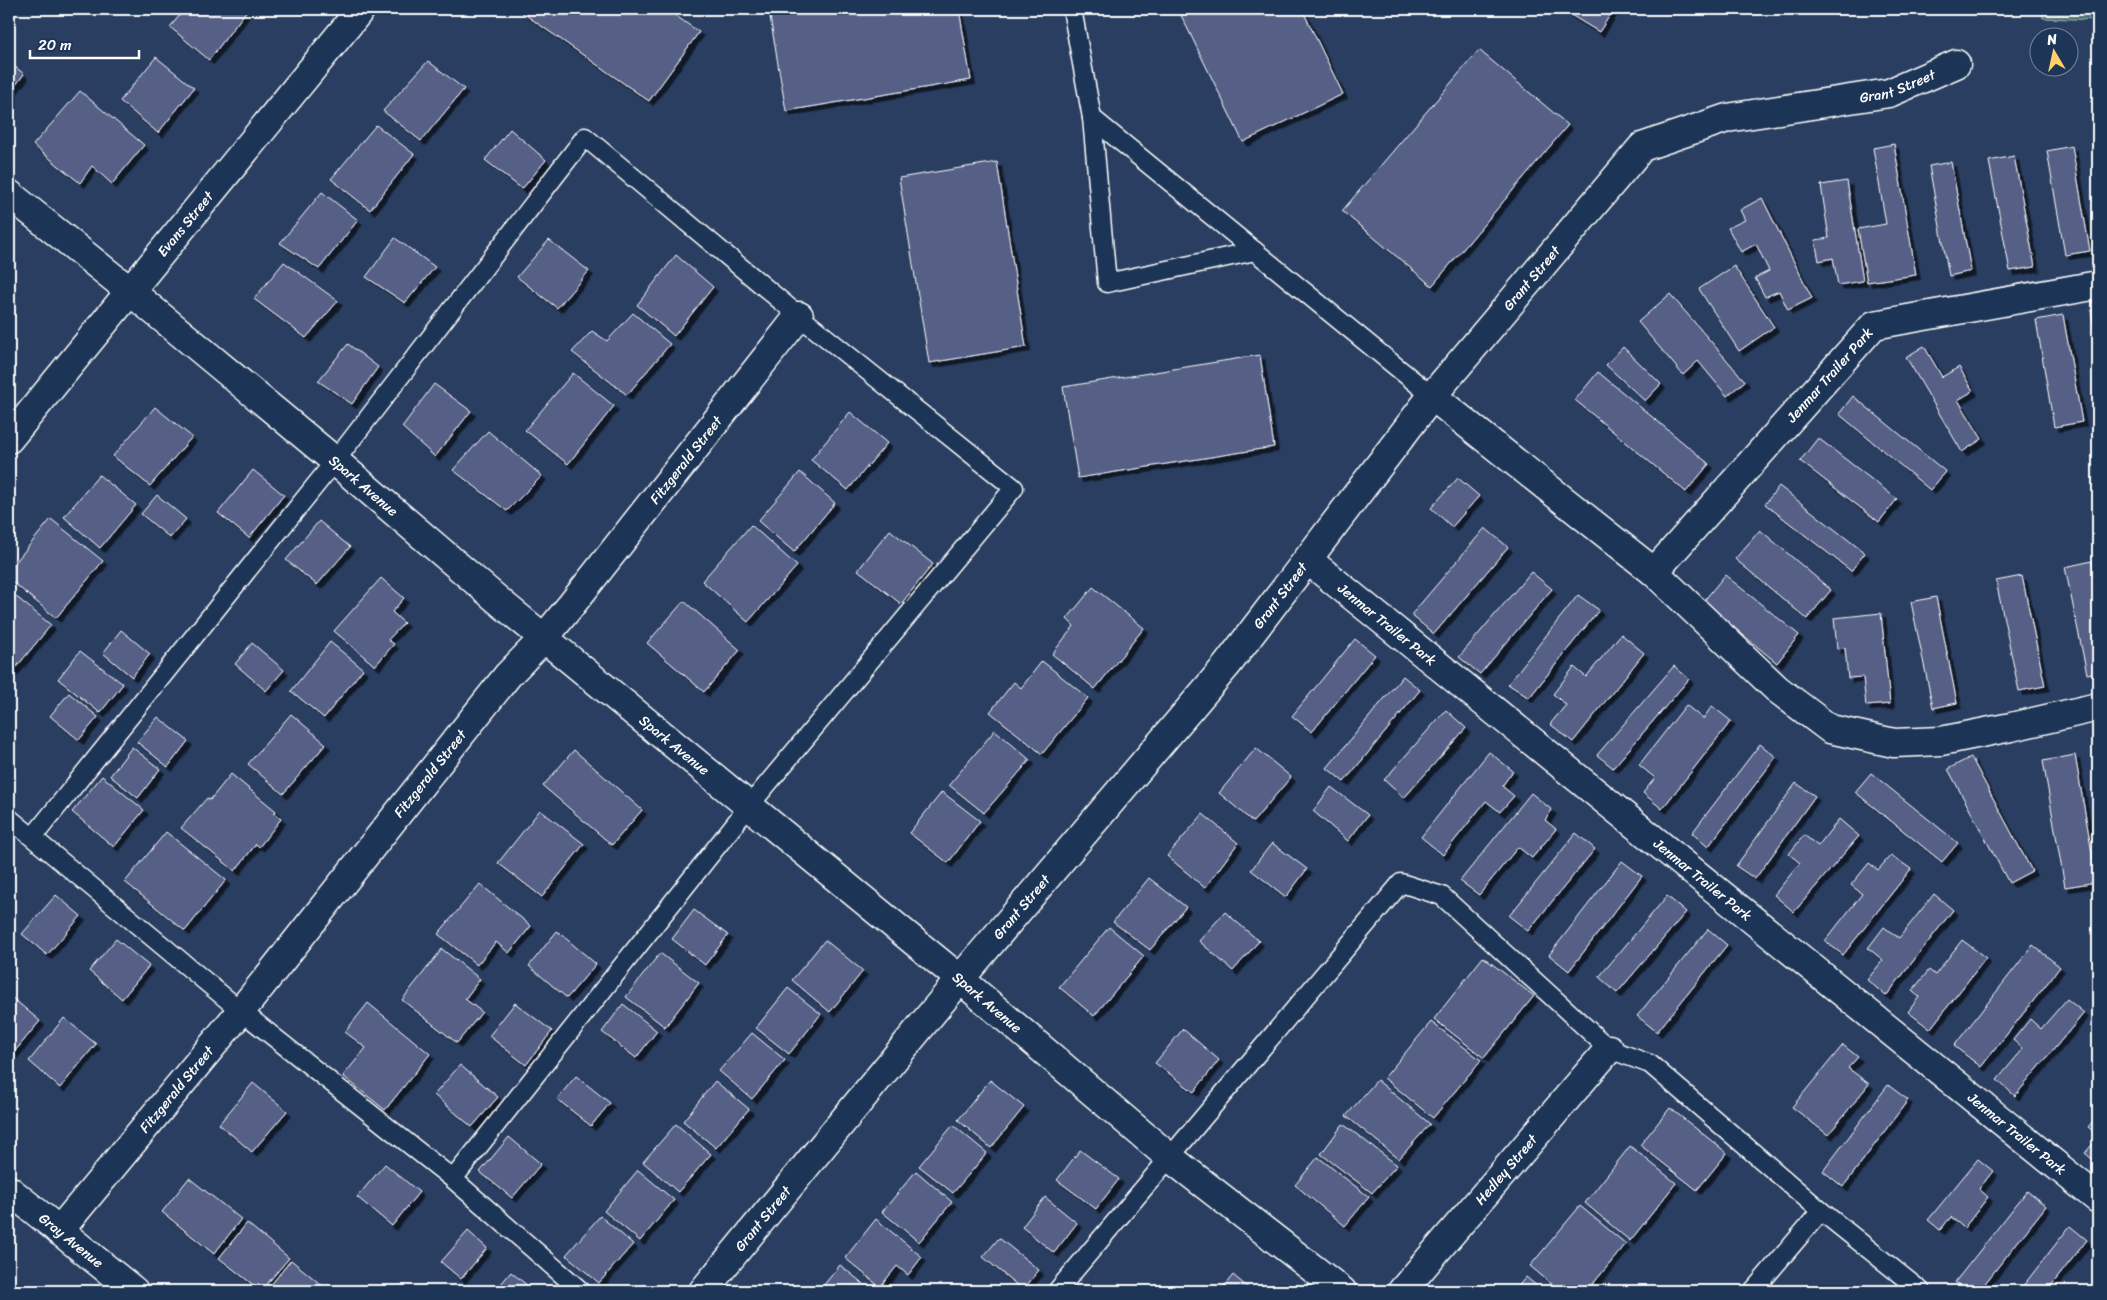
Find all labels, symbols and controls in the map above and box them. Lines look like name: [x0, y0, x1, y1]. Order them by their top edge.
text: N: [2044, 27, 2059, 53]
scale bar: [30, 28, 139, 60]
north arrow: [2030, 28, 2080, 78]
text: 20 m: [38, 32, 72, 58]
street label: Grant Street: [1858, 61, 1941, 110]
street label: Evans Street: [150, 184, 221, 262]
street label: Grant Street: [1496, 239, 1567, 316]
street label: Jenmar Trailer Park: [1779, 321, 1880, 429]
street label: Fitzgerald Street: [643, 409, 729, 510]
street label: Spark Avenue: [323, 448, 404, 523]
street label: Grant Street: [1246, 555, 1315, 634]
street label: Jenmar Trailer Park: [1332, 576, 1443, 672]
street label: Spark Avenue: [634, 708, 715, 782]
street label: Fitzgerald Street: [387, 723, 474, 823]
street label: Jenmar Trailer Park: [1647, 831, 1758, 928]
street label: Grant Street: [986, 868, 1057, 945]
street label: Spark Avenue: [947, 965, 1028, 1039]
street label: Fitzgerald Street: [133, 1039, 221, 1138]
street label: Jenmar Trailer Park: [1961, 1085, 2072, 1182]
street label: Hedley Street: [1468, 1127, 1545, 1211]
street label: Grant Street: [728, 1179, 798, 1257]
street label: Gray Avenue: [33, 1206, 109, 1274]

